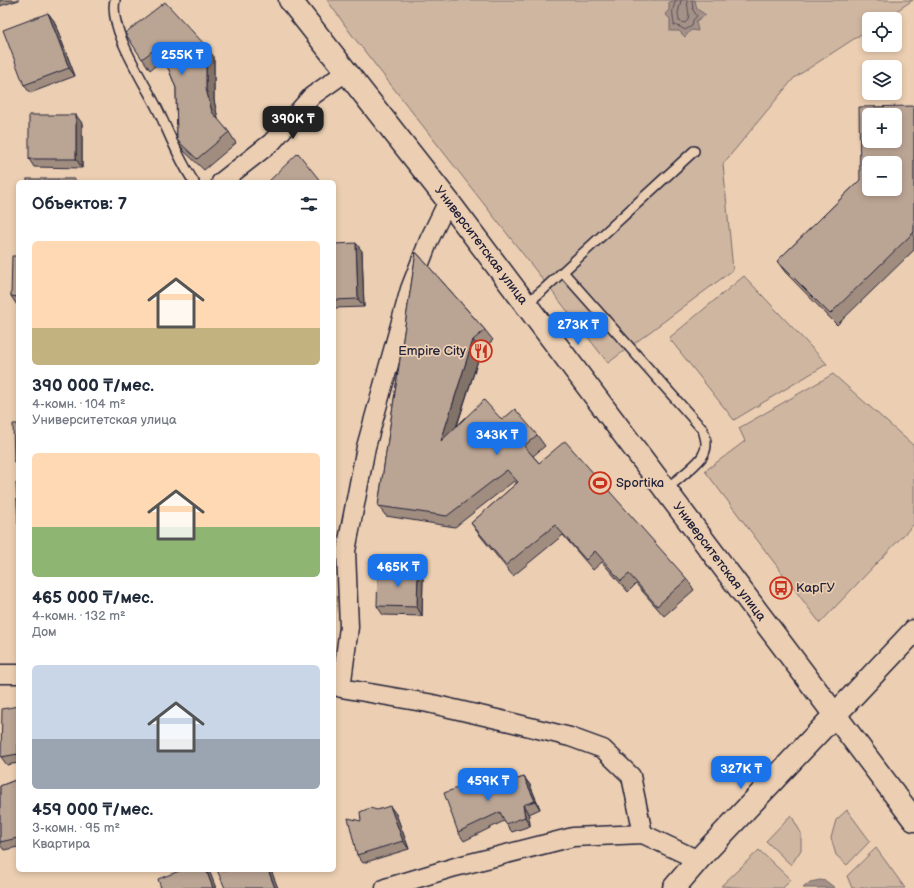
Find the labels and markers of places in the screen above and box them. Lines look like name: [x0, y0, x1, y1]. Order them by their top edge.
pin: 255K ₸: [149, 42, 215, 76]
pin: 390K ₸: [260, 106, 326, 140]
pin: 273K ₸: [545, 312, 611, 346]
restaurant icon: Empire City: [468, 338, 494, 364]
place label: Empire City: [398, 343, 466, 359]
pin: 343K ₸: [464, 422, 530, 456]
sports icon: Sportika: [587, 470, 613, 496]
place label: Sportika: [616, 475, 664, 491]
pin: 465K ₸: [365, 554, 431, 588]
bus stop icon: КарГУ: [768, 575, 794, 601]
place label: КарГУ: [796, 580, 836, 596]
pin: 327K ₸: [708, 756, 774, 790]
pin: 459K ₸: [455, 768, 521, 802]

